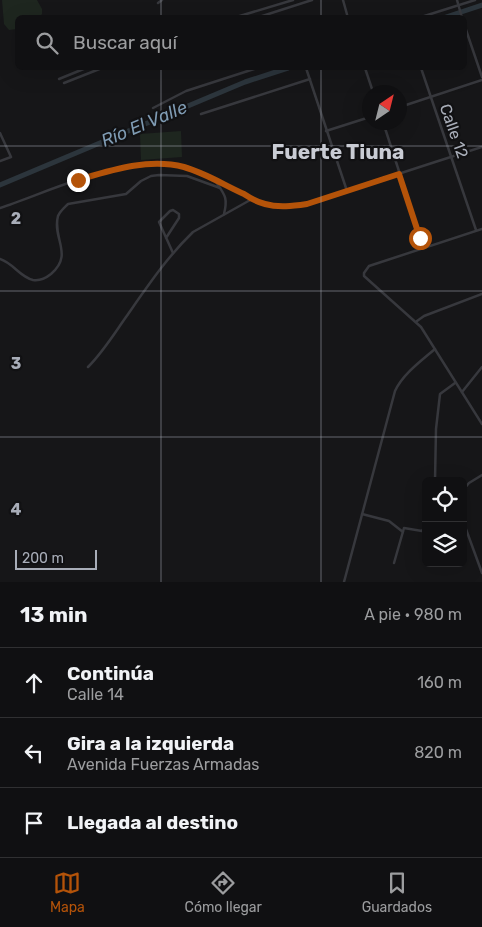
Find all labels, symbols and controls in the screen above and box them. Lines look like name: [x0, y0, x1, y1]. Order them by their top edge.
search box: [15, 15, 467, 70]
icon: search: [33, 29, 61, 57]
text: Buscar aquí: [73, 31, 177, 54]
north arrow: [362, 85, 407, 130]
water label: Río El Valle: [98, 96, 190, 152]
street label: Calle 12: [436, 101, 472, 161]
district label: Fuerte Tiuna: [271, 139, 405, 164]
route end: [67, 169, 90, 192]
text: 2: [11, 209, 21, 228]
route start: [409, 227, 432, 250]
text: 3: [11, 354, 21, 373]
map controls: [422, 477, 467, 567]
button: locate: [422, 477, 467, 522]
text: 4: [11, 500, 22, 519]
button: layers: [422, 522, 467, 567]
scale bar: [15, 547, 98, 570]
text: 200 m: [22, 550, 64, 567]
text: 13 min: [20, 602, 88, 627]
text: A pie · 980 m: [364, 605, 462, 624]
text: Continúa: [67, 662, 154, 685]
icon: ahead: [20, 669, 48, 697]
text: 160 m: [417, 673, 462, 692]
text: Calle 14: [67, 685, 124, 704]
text: Gira a la izquierda: [67, 732, 234, 755]
icon: left: [20, 739, 48, 767]
text: 820 m: [414, 743, 462, 762]
text: Avenida Fuerzas Armadas: [67, 755, 259, 774]
icon: arrive: [20, 809, 48, 837]
text: Llegada al destino: [67, 811, 238, 834]
tab: Mapa: [50, 869, 85, 916]
tab: Cómo llegar: [185, 869, 262, 916]
tab: Guardados: [362, 869, 432, 916]

